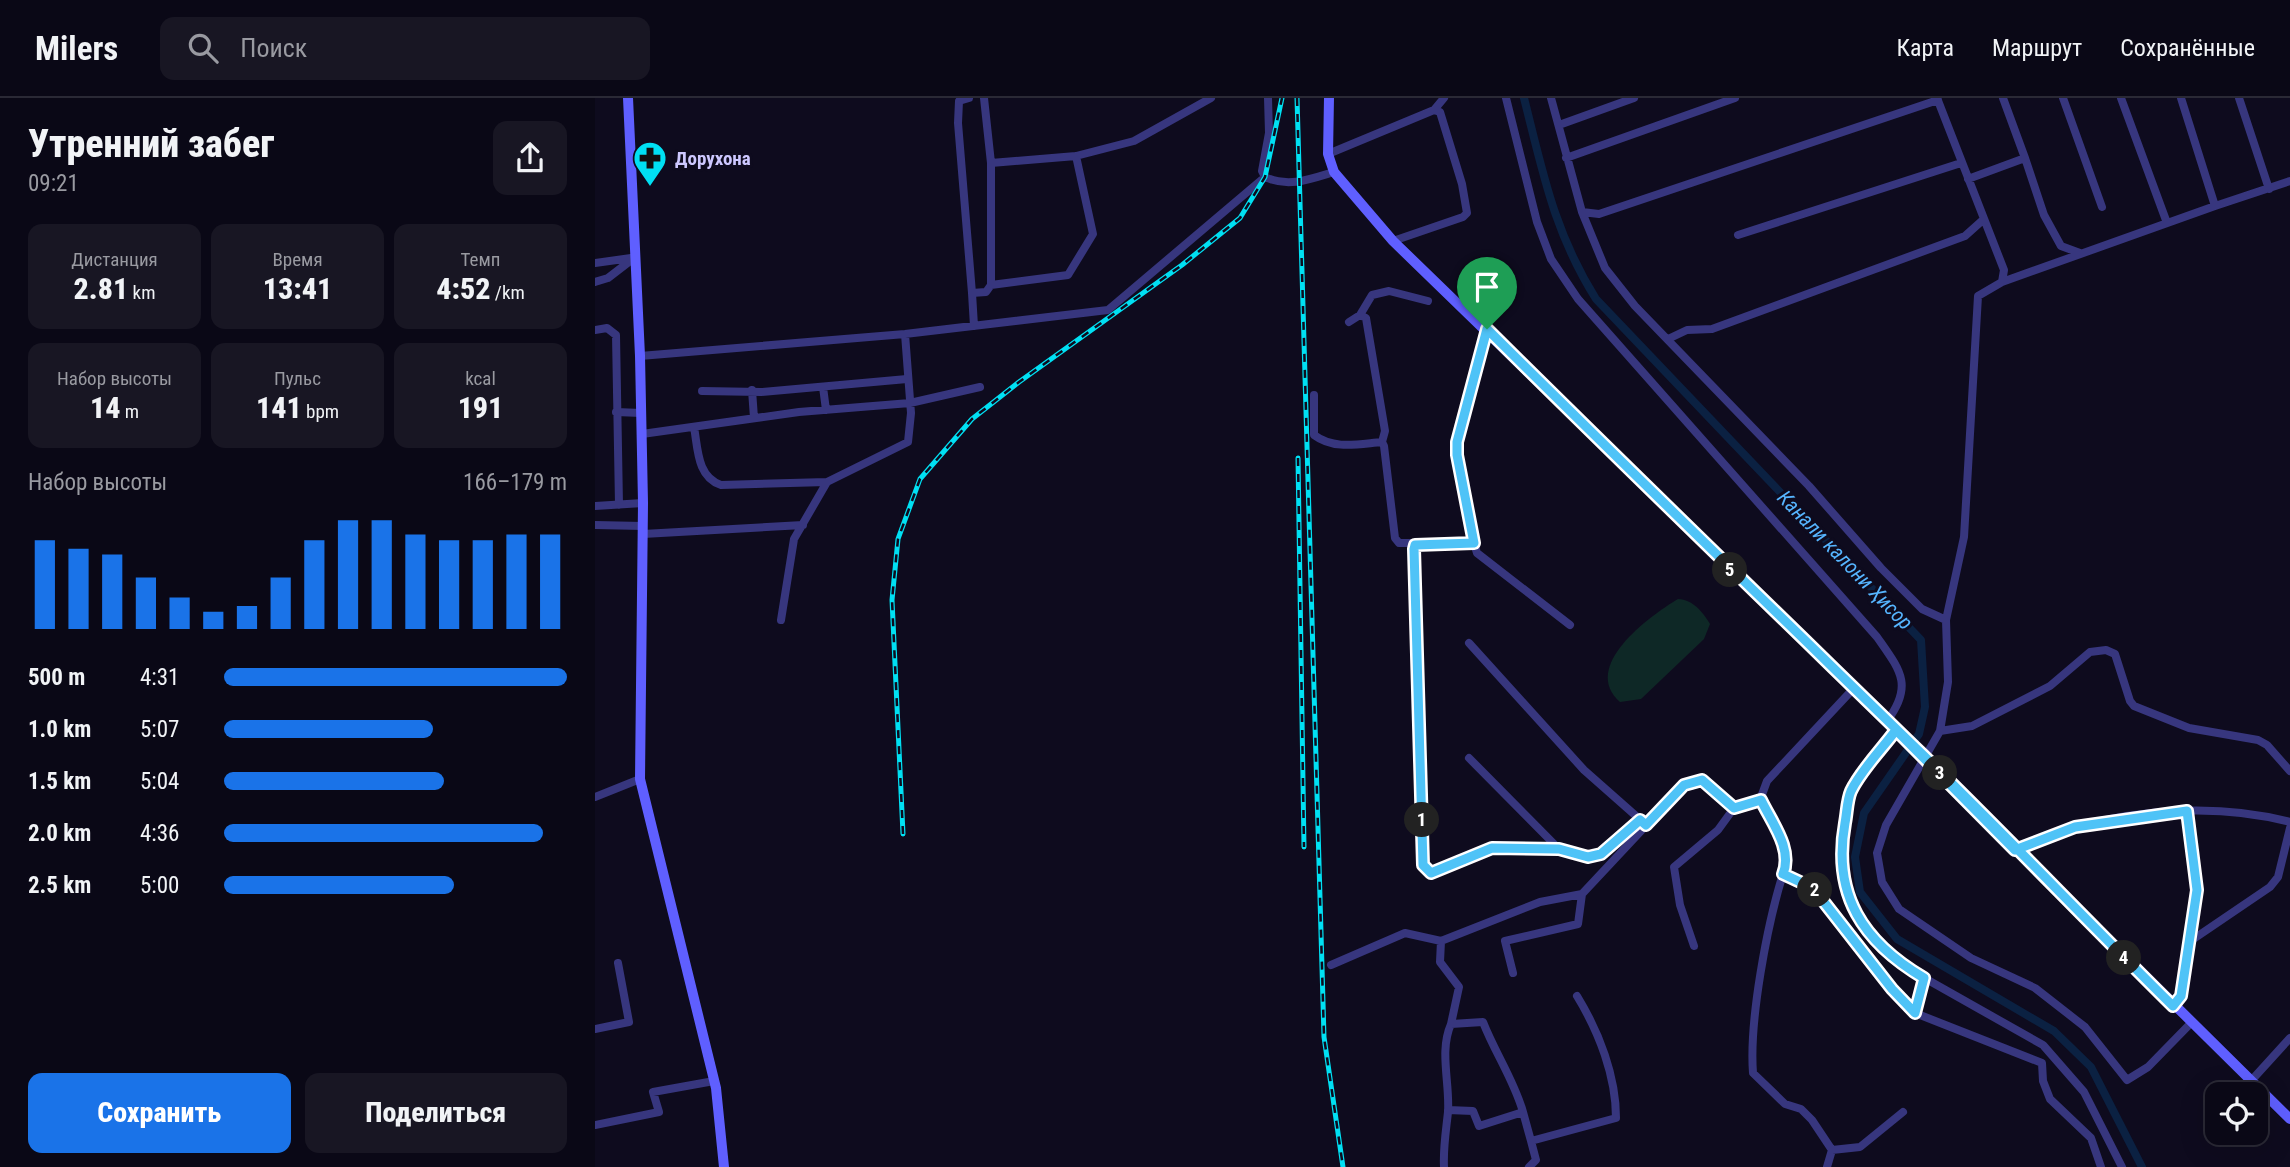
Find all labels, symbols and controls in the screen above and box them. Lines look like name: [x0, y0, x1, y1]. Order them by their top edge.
search box: [160, 17, 650, 80]
text: Milers: [35, 29, 118, 68]
icon: search: [184, 29, 222, 67]
text: Поиск: [240, 33, 307, 63]
text: Карта: [1897, 34, 1954, 62]
text: Маршрут: [1992, 34, 2082, 62]
text: Сохранённые: [2120, 34, 2255, 62]
button: share: [493, 121, 567, 195]
text: Утренний забег: [28, 122, 274, 166]
pharmacy icon: Дорухона: [631, 139, 669, 188]
place label: Дорухона: [675, 147, 751, 170]
text: 09:21: [28, 170, 79, 197]
text: Дистанция: [71, 248, 158, 271]
text: Время: [272, 248, 323, 271]
text: Темп: [461, 248, 500, 271]
pin: [1457, 257, 1517, 329]
icon: arrive: [1468, 268, 1506, 306]
text: 2.81: [74, 271, 128, 306]
text: 13:41: [263, 271, 332, 306]
text: 4:52: [436, 271, 490, 306]
text: km: [128, 281, 155, 304]
text: /km: [490, 281, 525, 304]
text: Набор высоты: [57, 367, 172, 390]
text: Пульс: [274, 367, 321, 390]
text: kcal: [465, 367, 496, 390]
text: 14: [90, 390, 120, 425]
text: 141: [256, 390, 302, 425]
text: 191: [458, 390, 503, 425]
text: m: [120, 400, 139, 423]
text: bpm: [302, 400, 339, 423]
text: Набор высоты: [28, 469, 167, 496]
text: 166–179 m: [463, 469, 567, 496]
water label: Канали калони Ҳисор: [1772, 485, 1918, 635]
pin: 5: [1713, 552, 1747, 588]
text: 5: [1725, 558, 1734, 581]
text: 500 m: [28, 664, 85, 691]
text: 4:31: [140, 664, 179, 691]
text: 1.0 km: [28, 716, 91, 743]
text: 5:07: [140, 716, 179, 743]
pin: 3: [1923, 756, 1957, 790]
text: 3: [1935, 761, 1944, 784]
text: 1.5 km: [28, 768, 91, 795]
text: 5:04: [140, 768, 179, 795]
pin: 1: [1405, 802, 1439, 838]
text: 1: [1417, 808, 1426, 831]
text: 2.0 km: [28, 820, 91, 847]
text: 4:36: [140, 820, 179, 847]
text: 2.5 km: [28, 872, 91, 899]
text: 5:00: [140, 872, 179, 899]
pin: 2: [1797, 872, 1833, 908]
text: 2: [1810, 878, 1819, 901]
pin: 4: [2107, 940, 2141, 976]
text: 4: [2119, 946, 2128, 969]
button: Сохранить: [28, 1073, 291, 1153]
button: Поделиться: [305, 1073, 567, 1153]
map controls: [2205, 1082, 2268, 1145]
button: locate: [2205, 1082, 2268, 1145]

